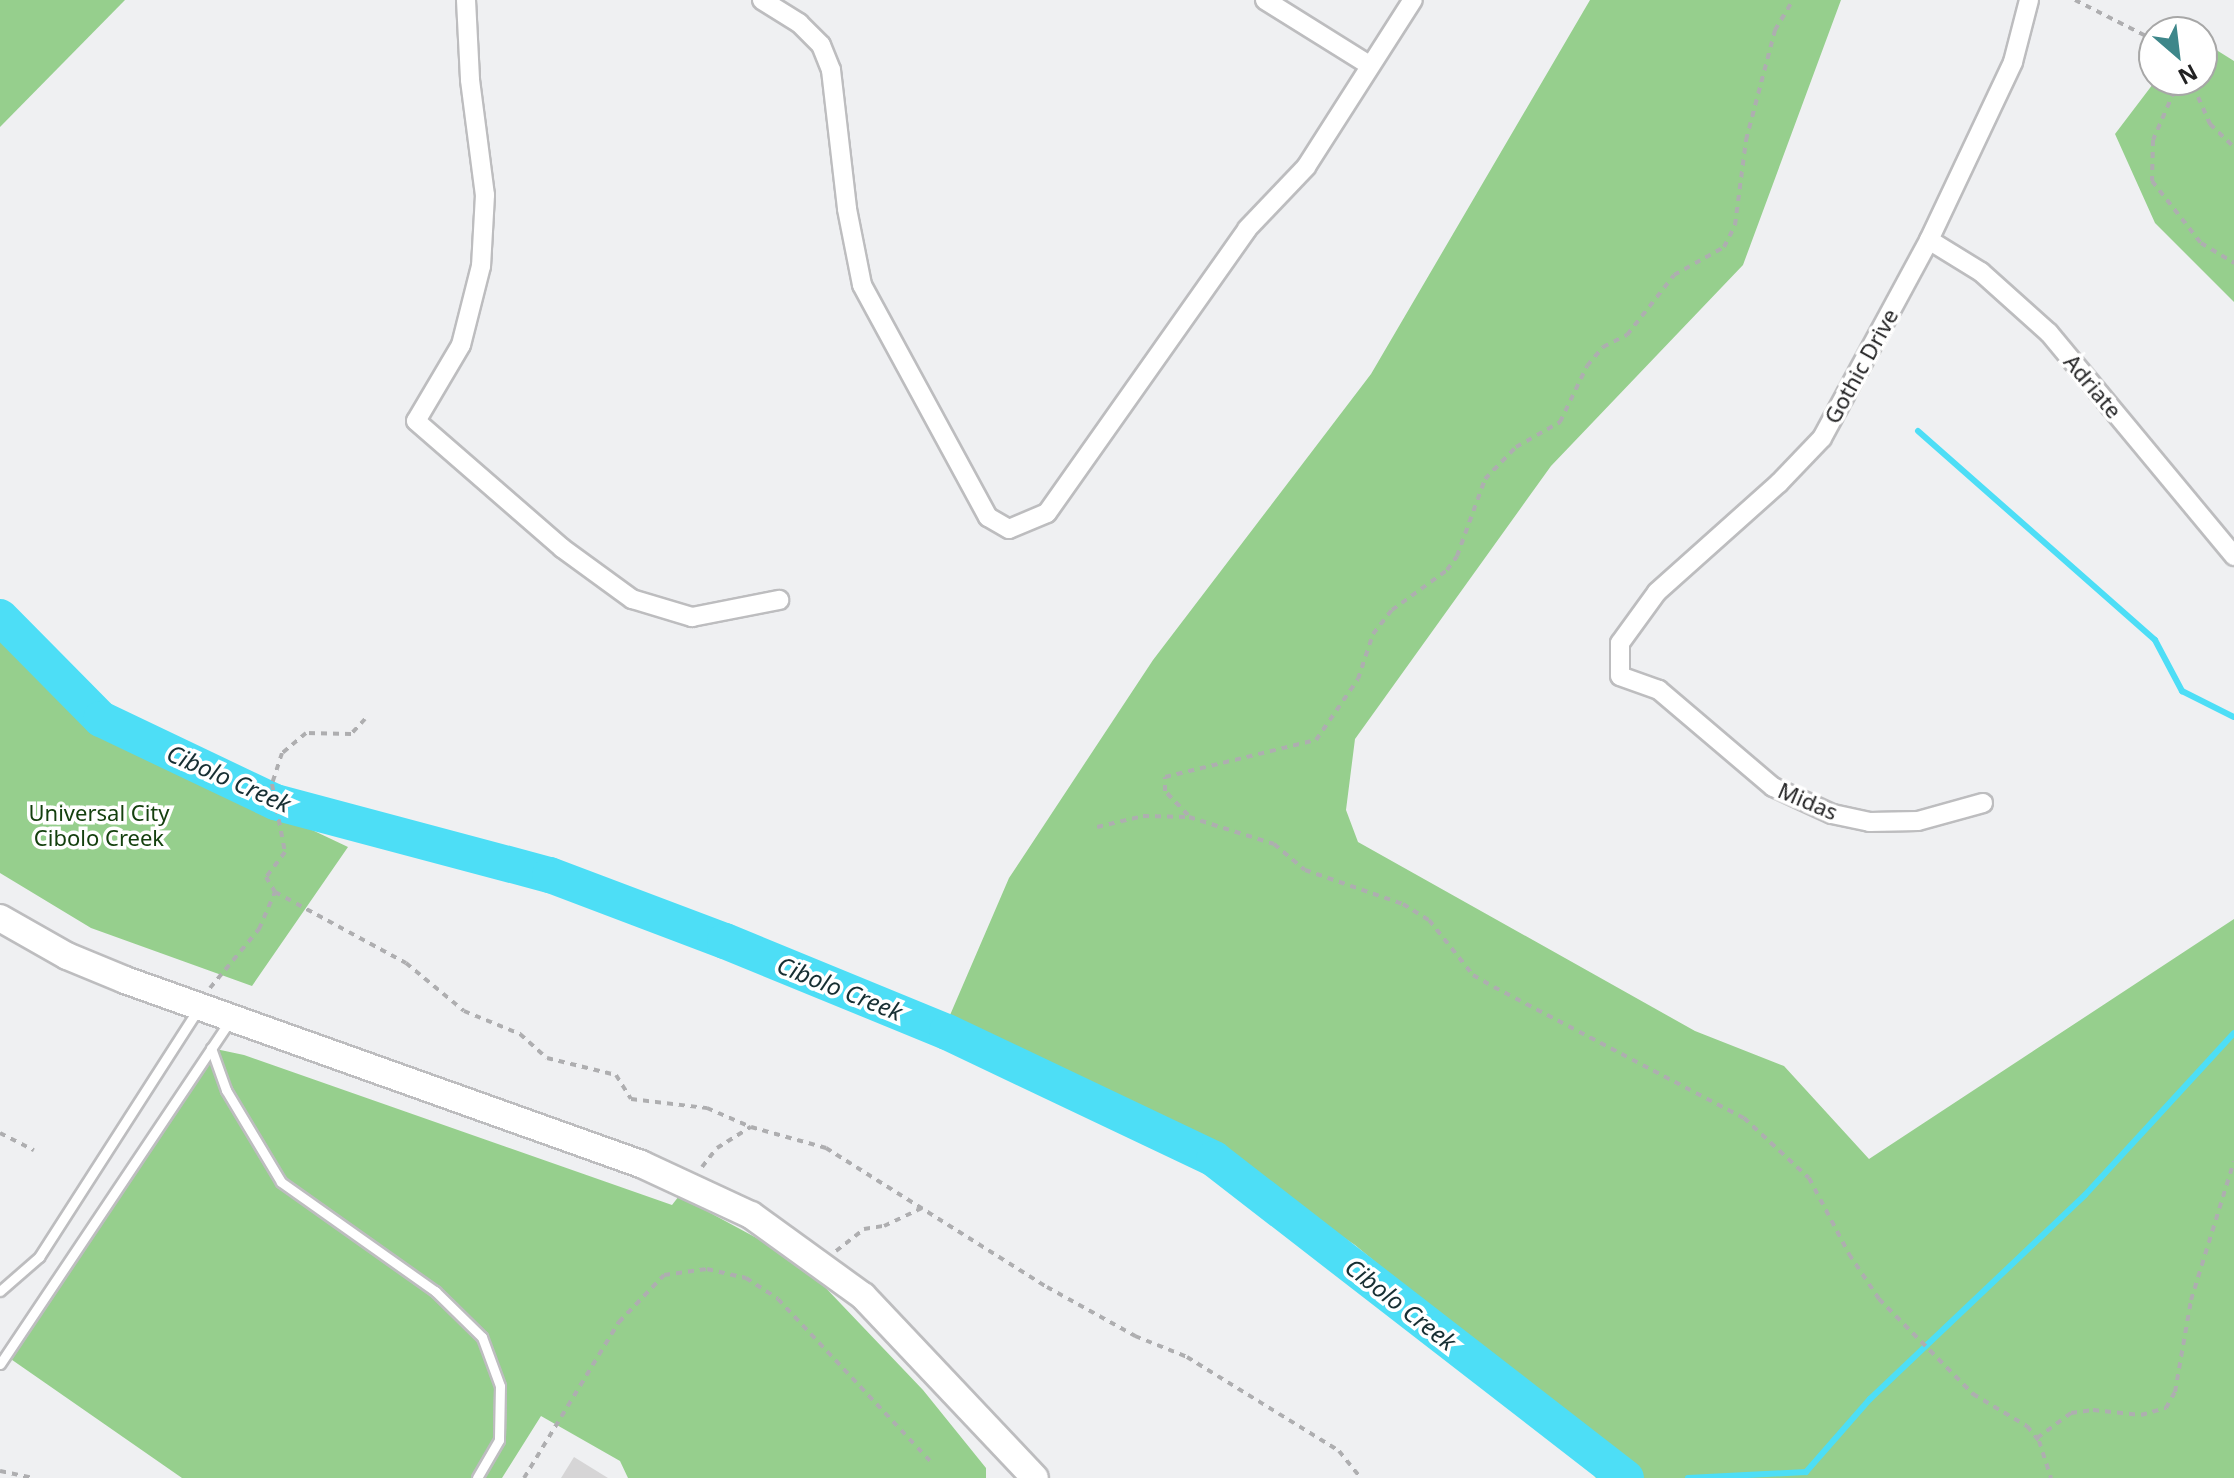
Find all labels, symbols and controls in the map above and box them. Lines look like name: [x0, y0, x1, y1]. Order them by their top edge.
north arrow: [2138, 16, 2218, 96]
text: N: [2173, 58, 2203, 93]
street label: Gothic Drive: [1819, 304, 1903, 428]
street label: Adriate: [2059, 349, 2127, 423]
water label: Cibolo Creek: [163, 738, 295, 818]
street label: Midas: [1774, 777, 1842, 825]
park label: Universal City Cibolo Creek: [28, 799, 170, 850]
water label: Cibolo Creek: [773, 950, 907, 1026]
water label: Cibolo Creek: [1340, 1252, 1462, 1356]

